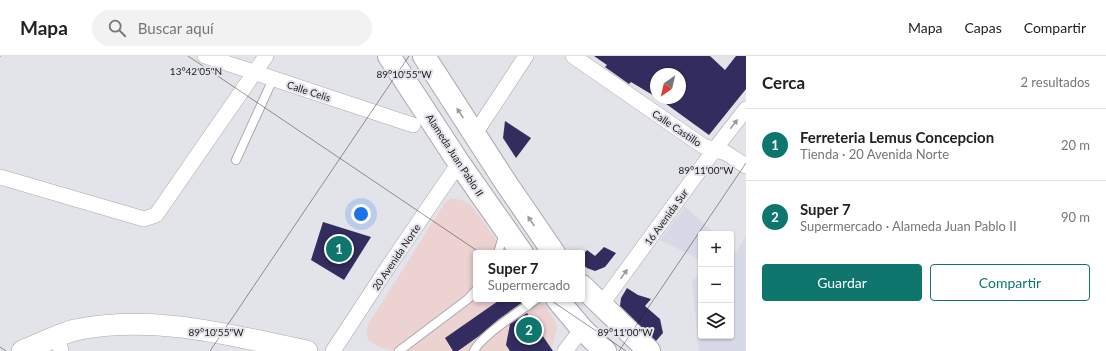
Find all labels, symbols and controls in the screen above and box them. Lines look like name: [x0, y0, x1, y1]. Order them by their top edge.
search box: [92, 10, 372, 46]
text: Mapa: [20, 16, 68, 39]
icon: search: [106, 17, 128, 39]
text: Buscar aquí: [138, 19, 214, 37]
text: Mapa: [908, 19, 943, 36]
text: Capas: [965, 19, 1002, 36]
text: Compartir: [1024, 19, 1086, 36]
text: 13°42'05"N: [170, 65, 222, 77]
text: 89°10'55"W: [376, 68, 432, 80]
north arrow: [650, 68, 686, 104]
text: Cerca: [762, 72, 805, 93]
text: 2 resultados: [1020, 74, 1090, 90]
street label: Calle Celis: [286, 78, 332, 104]
one-way arrow: [456, 107, 463, 119]
street label: Calle Castillo: [650, 107, 704, 149]
street label: Alameda Juan Pablo II: [424, 112, 486, 198]
one-way arrow: [730, 119, 739, 130]
text: Ferreteria Lemus Concepcion: [800, 128, 994, 146]
text: 1: [771, 137, 779, 153]
text: 20 m: [1061, 137, 1090, 153]
text: Tienda · 20 Avenida Norte: [800, 146, 949, 162]
text: 89°11'00"W: [678, 164, 734, 176]
street label: 16 Avenida Sur: [642, 186, 691, 247]
text: Super 7: [800, 200, 851, 218]
your location: [351, 204, 371, 224]
text: 2: [771, 209, 779, 225]
text: 90 m: [1061, 209, 1090, 225]
one-way arrow: [527, 216, 535, 227]
text: Supermercado · Alameda Juan Pablo II: [800, 218, 1017, 234]
street label: 20 Avenida Norte: [369, 222, 423, 292]
map controls: [698, 231, 734, 339]
button: +: [698, 231, 734, 267]
pin: 1: [326, 234, 352, 264]
popup: [473, 250, 585, 302]
text: Super 7: [488, 259, 539, 277]
button: Guardar: [762, 264, 922, 301]
button: Compartir: [930, 264, 1090, 301]
button: −: [698, 267, 734, 303]
one-way arrow: [620, 269, 628, 279]
text: Supermercado: [488, 277, 570, 293]
button: layers: [698, 303, 734, 339]
pin: 2: [516, 315, 542, 345]
text: 89°10'55"W: [188, 326, 244, 338]
text: 89°11'00"W: [597, 326, 653, 338]

